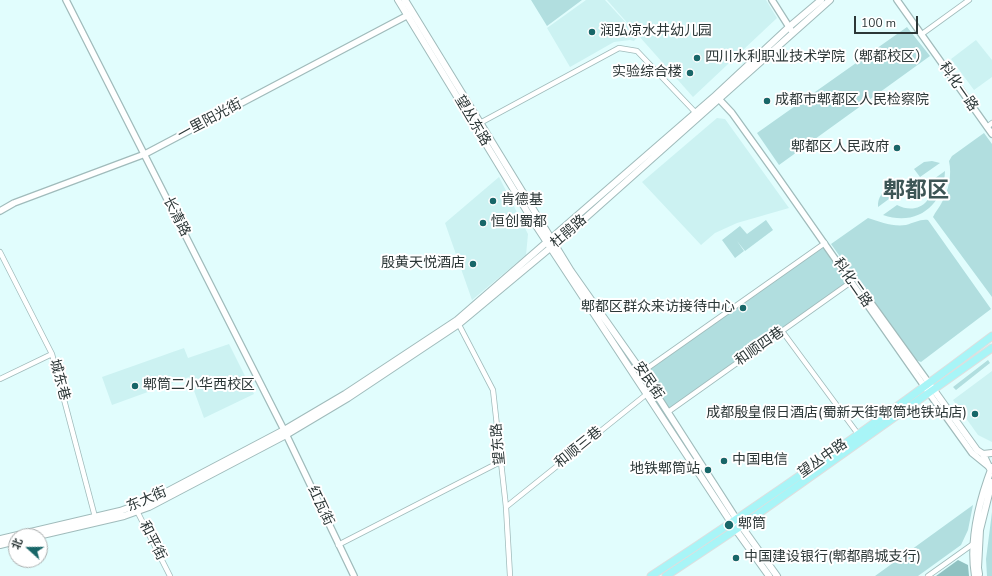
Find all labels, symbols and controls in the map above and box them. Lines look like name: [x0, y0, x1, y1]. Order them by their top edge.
scale bar: [856, 8, 920, 34]
text: 100 m: [861, 15, 896, 31]
place label: 润弘凉水井幼儿园: [600, 24, 712, 40]
marker: 润弘凉水井幼儿园: [587, 27, 597, 37]
place label: 四川水利职业技术学院（郫都校区）: [705, 50, 929, 66]
marker: 四川水利职业技术学院（郫都校区）: [692, 53, 702, 63]
street label: 科化一路: [935, 59, 981, 115]
place label: 实验综合楼: [612, 65, 682, 81]
marker: 实验综合楼: [685, 68, 695, 78]
street label: 望丛东路: [450, 93, 494, 149]
place label: 成都市郫都区人民检察院: [775, 93, 929, 109]
street label: 一里阳光街: [175, 96, 245, 144]
marker: 成都市郫都区人民检察院: [762, 96, 772, 106]
place label: 郫都区人民政府: [791, 140, 889, 156]
marker: 郫都区人民政府: [892, 143, 902, 153]
district label: 郫都区: [883, 179, 949, 205]
place label: 肯德基: [501, 193, 543, 209]
street label: 长清路: [159, 194, 193, 240]
marker: 肯德基: [488, 196, 498, 206]
street label: 杜鹃路: [548, 212, 590, 252]
place label: 恒创蜀都: [491, 215, 547, 231]
marker: 恒创蜀都: [478, 218, 488, 228]
street label: 科化二路: [829, 255, 875, 311]
place label: 殷黄天悦酒店: [381, 256, 465, 272]
marker: 殷黄天悦酒店: [468, 259, 478, 269]
place label: 郫都区群众来访接待中心: [581, 300, 735, 316]
marker: 郫都区群众来访接待中心: [738, 303, 748, 313]
street label: 和顺四巷: [732, 324, 788, 370]
street label: 城东巷: [45, 358, 73, 402]
street label: 安民街: [629, 359, 667, 403]
place label: 郫筒二小华西校区: [143, 378, 255, 394]
marker: 郫筒二小华西校区: [130, 381, 140, 391]
place label: 成都殷皇假日酒店(蜀新天街郫筒地铁站店): [706, 406, 967, 422]
marker: 成都殷皇假日酒店(蜀新天街郫筒地铁站店): [970, 409, 980, 419]
street label: 望东路: [489, 422, 509, 466]
street label: 和顺三巷: [552, 424, 606, 472]
street label: 望丛中路: [795, 436, 851, 482]
place label: 中国电信: [732, 453, 788, 469]
marker: 中国电信: [719, 456, 729, 466]
place label: 地铁郫筒站: [630, 462, 700, 478]
marker: 地铁郫筒站: [703, 465, 713, 475]
street label: 红瓦街: [304, 483, 336, 529]
street label: 东大街: [124, 484, 170, 516]
place label: 郫筒: [738, 517, 766, 533]
street label: 和平街: [135, 518, 169, 564]
marker: 郫筒: [723, 519, 735, 531]
north arrow: [8, 528, 48, 568]
text: 北: [8, 536, 26, 552]
place label: 中国建设银行(郫都鹃城支行): [744, 550, 921, 566]
marker: 中国建设银行(郫都鹃城支行): [731, 553, 741, 563]

